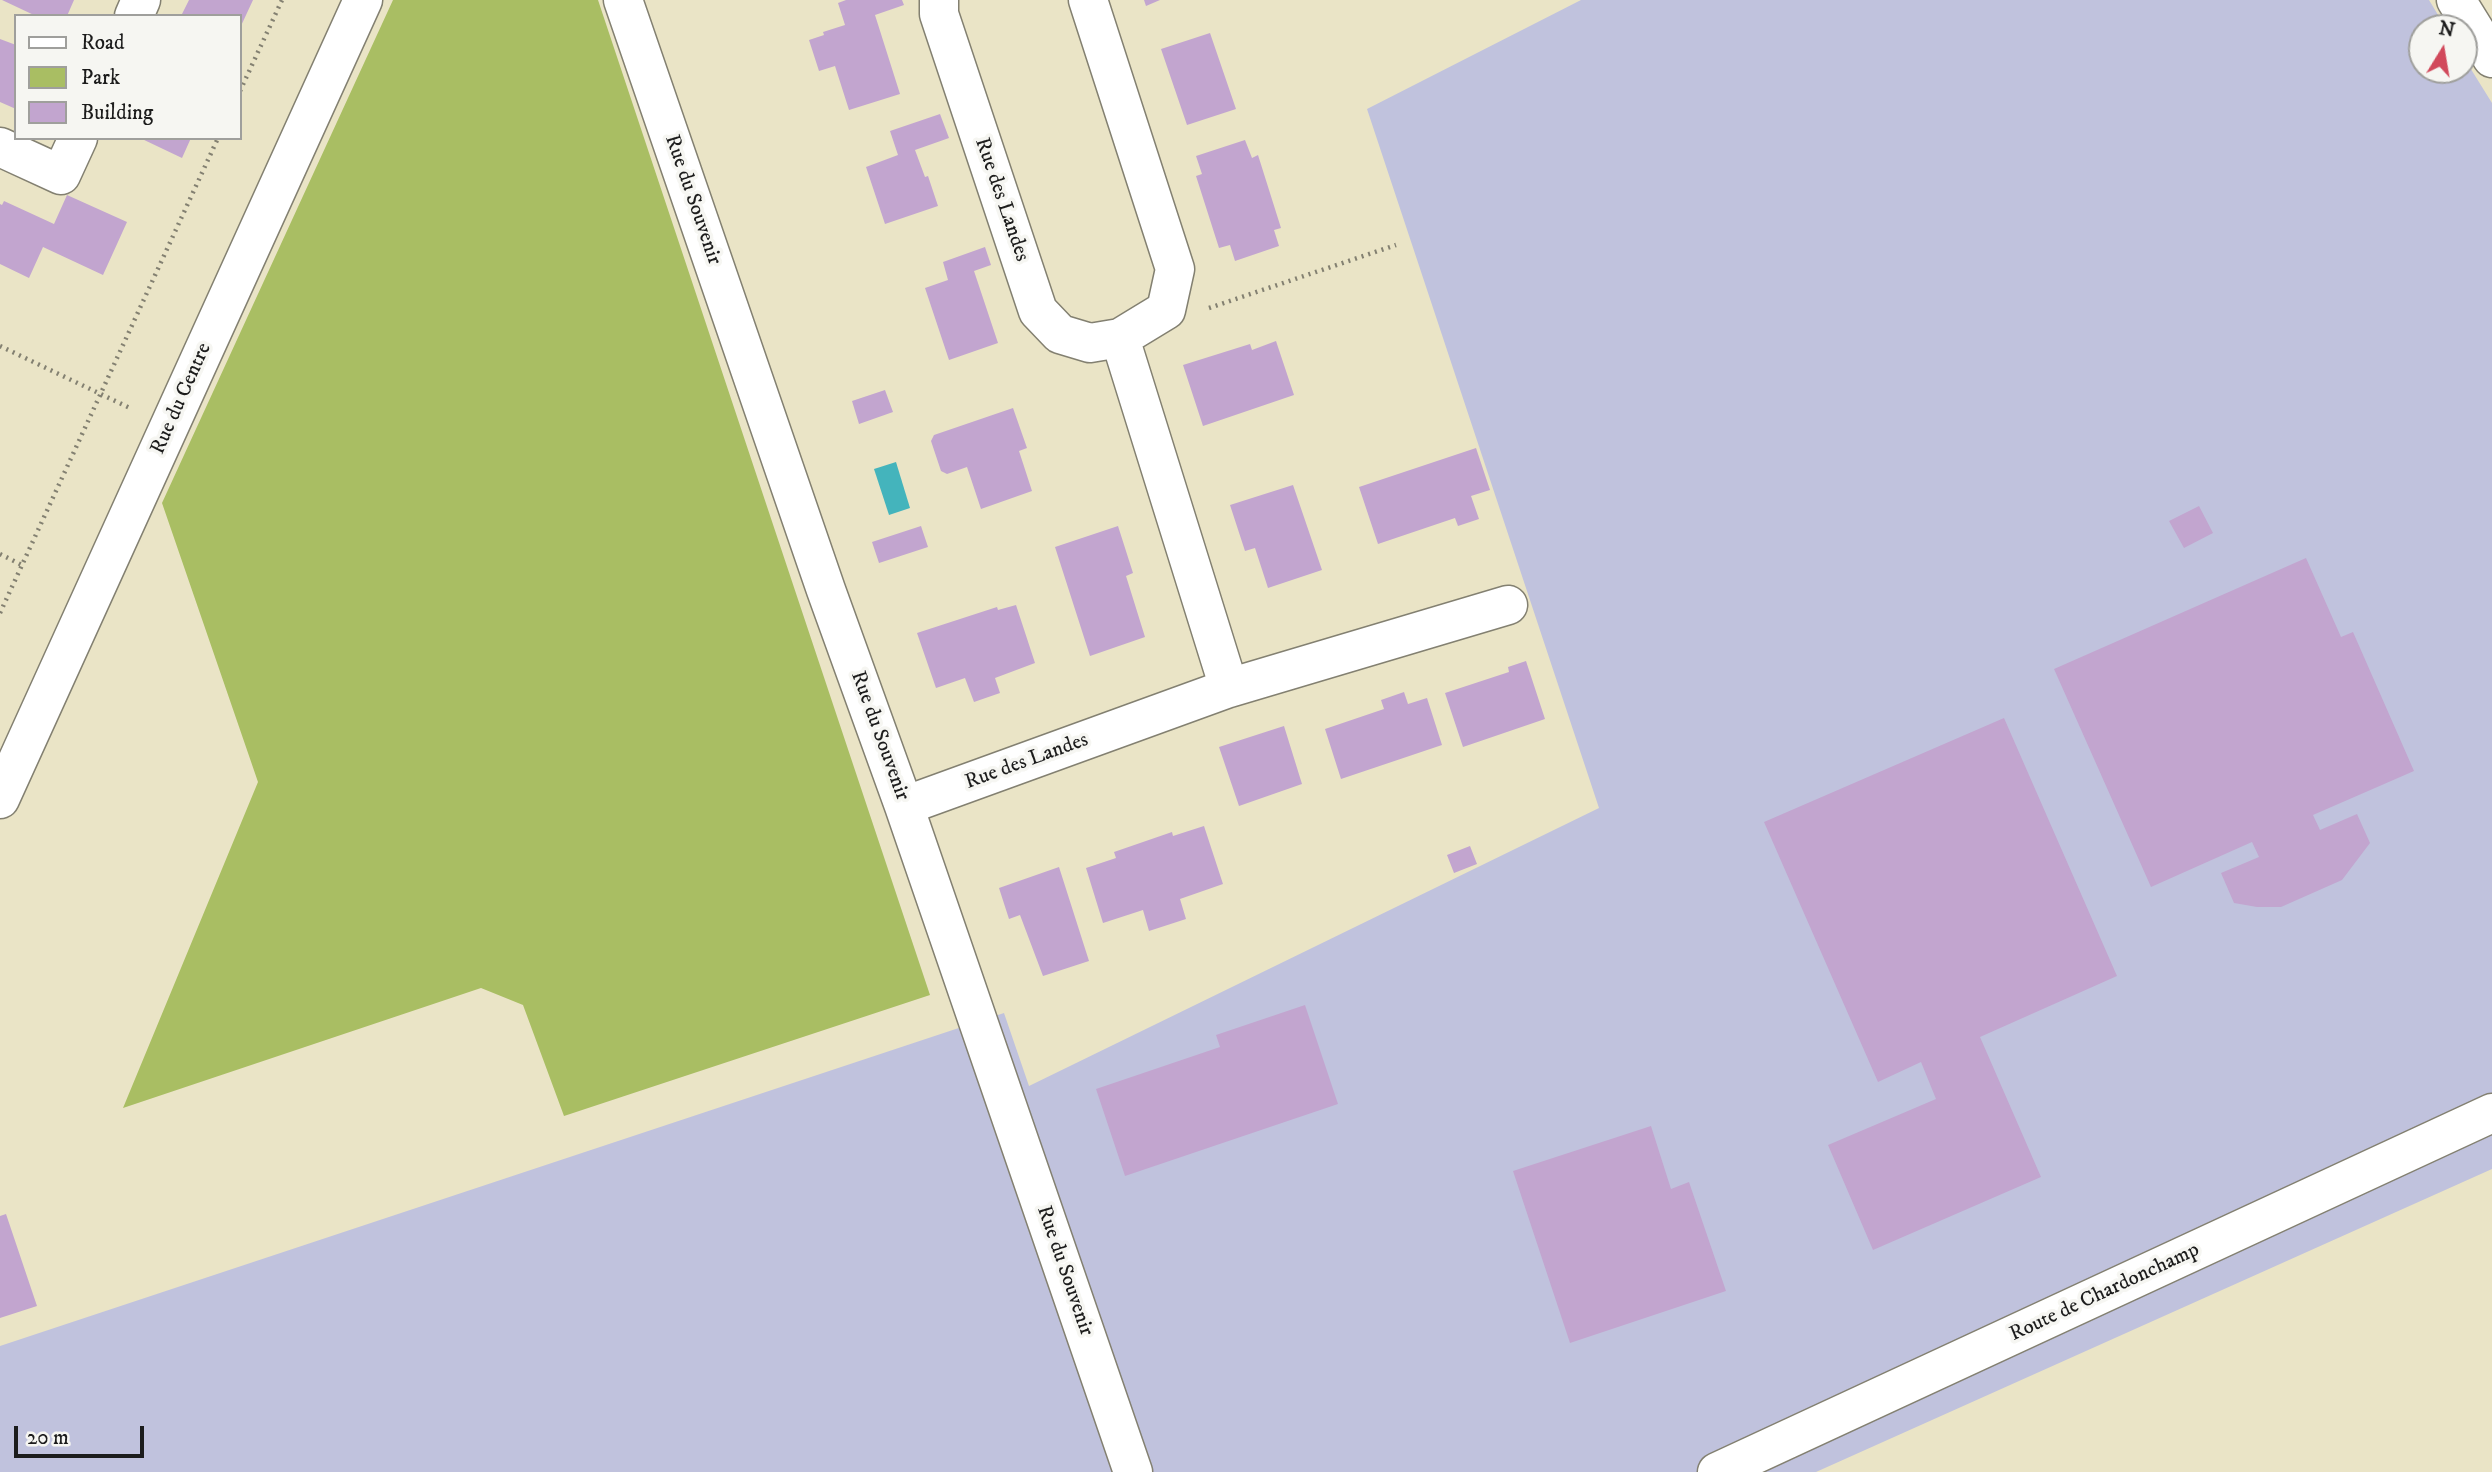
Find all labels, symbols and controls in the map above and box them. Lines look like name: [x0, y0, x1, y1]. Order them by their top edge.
legend: [14, 14, 242, 140]
north arrow: [2408, 14, 2478, 84]
text: N: [2437, 17, 2457, 43]
text: Road: [81, 30, 125, 56]
text: Park: [81, 65, 120, 91]
text: Building: [81, 100, 153, 126]
street label: Rue du Souvenir: [658, 132, 726, 268]
street label: Rue des Landes: [968, 135, 1034, 265]
street label: Rue du Centre: [146, 339, 218, 459]
street label: Rue du Souvenir: [844, 668, 914, 804]
street label: Rue des Landes: [962, 728, 1092, 796]
street label: Rue du Souvenir: [1030, 1203, 1098, 1339]
street label: Route de Chardonchamp: [2006, 1238, 2204, 1348]
scale bar: [18, 1412, 147, 1456]
text: 20 m: [27, 1425, 69, 1451]

